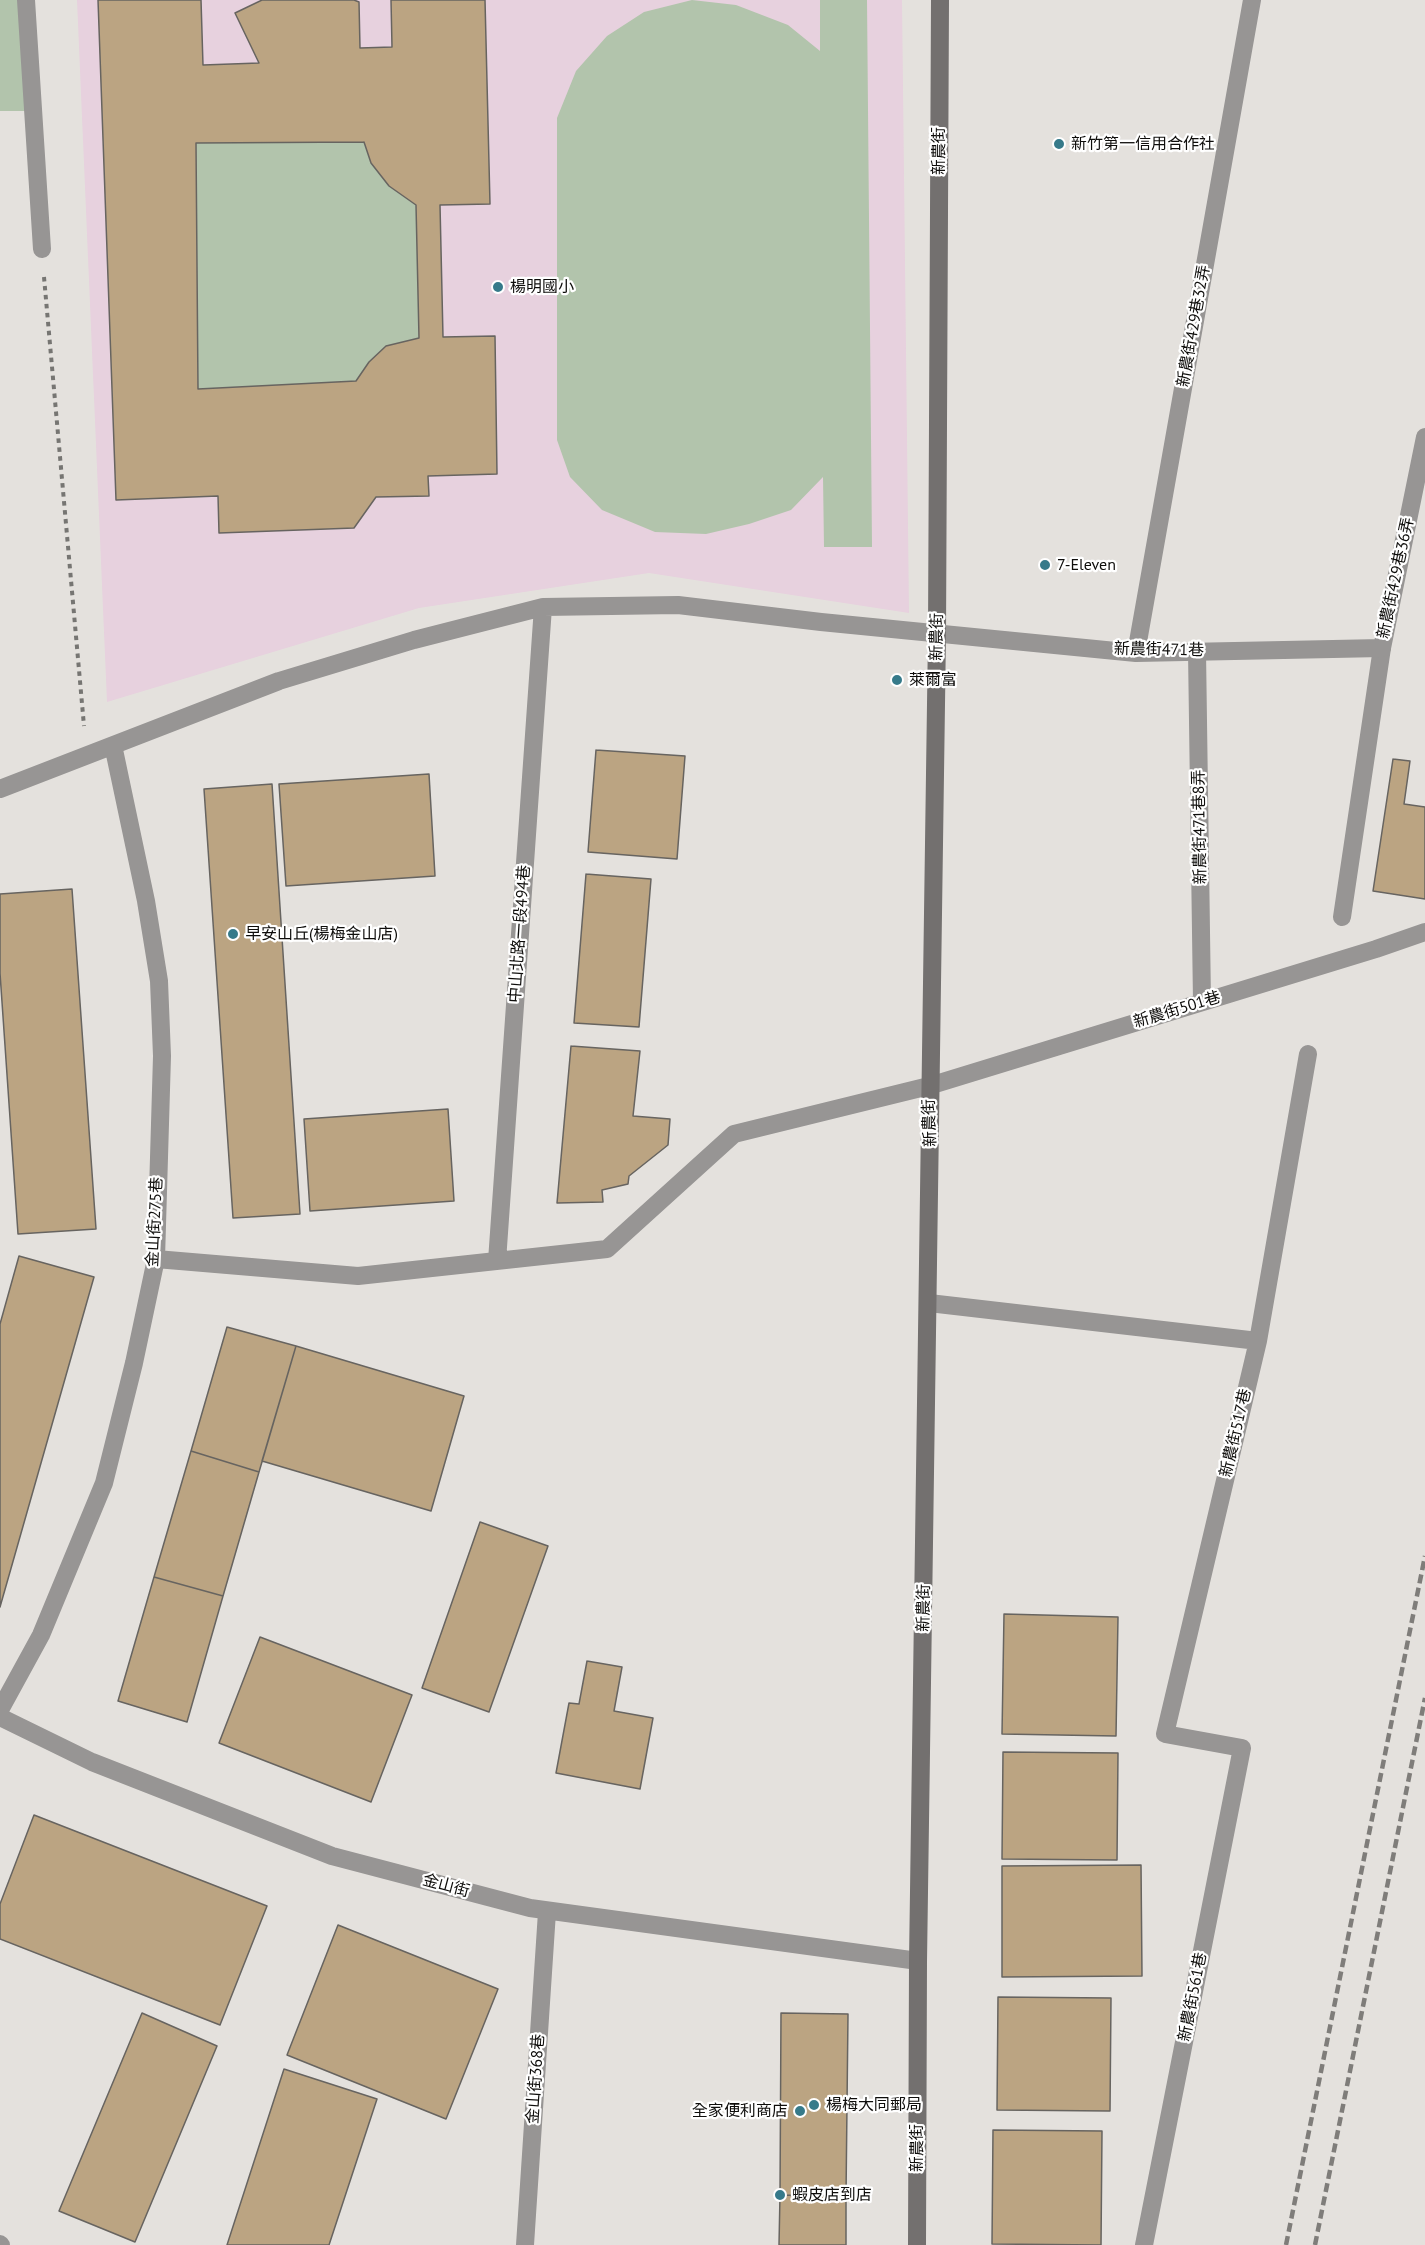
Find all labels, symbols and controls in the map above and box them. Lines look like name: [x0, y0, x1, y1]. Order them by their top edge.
street label: 新農街: [929, 127, 949, 175]
place label: 新竹第一信用合作社: [1071, 134, 1215, 154]
marker: 新竹第一信用合作社: [1052, 137, 1066, 151]
street label: 新農街429巷32弄: [1174, 263, 1214, 389]
place label: 楊明國小: [510, 277, 574, 297]
marker: 楊明國小: [491, 280, 505, 294]
street label: 新農街429巷36弄: [1374, 516, 1418, 640]
place label: 7-Eleven: [1057, 555, 1116, 575]
marker: 7-Eleven: [1038, 558, 1052, 572]
street label: 新農街: [927, 613, 947, 661]
street label: 新農街471巷: [1114, 640, 1204, 660]
place label: 萊爾富: [909, 670, 957, 690]
marker: 萊爾富: [890, 673, 904, 687]
street label: 新農街471巷8弄: [1189, 769, 1211, 885]
street label: 中山北路一段494巷: [506, 864, 534, 1004]
place label: 早安山丘(楊梅金山店): [245, 924, 398, 944]
marker: 早安山丘(楊梅金山店): [226, 927, 240, 941]
street label: 新農街501巷: [1131, 988, 1223, 1032]
street label: 新農街: [920, 1099, 940, 1147]
street label: 金山街275巷: [143, 1176, 167, 1268]
street label: 新農街517巷: [1217, 1387, 1255, 1479]
street label: 新農街: [914, 1584, 934, 1632]
street label: 金山街: [420, 1871, 472, 1901]
street label: 新農街561巷: [1175, 1951, 1211, 2043]
street label: 金山街368巷: [523, 2033, 549, 2125]
place label: 楊梅大同郵局: [826, 2095, 922, 2115]
marker: 楊梅大同郵局: [807, 2098, 821, 2112]
place label: 全家便利商店: [692, 2101, 788, 2121]
marker: 全家便利商店: [793, 2104, 807, 2118]
street label: 新農街: [907, 2124, 927, 2172]
place label: 蝦皮店到店: [792, 2185, 872, 2205]
marker: 蝦皮店到店: [773, 2188, 787, 2202]

